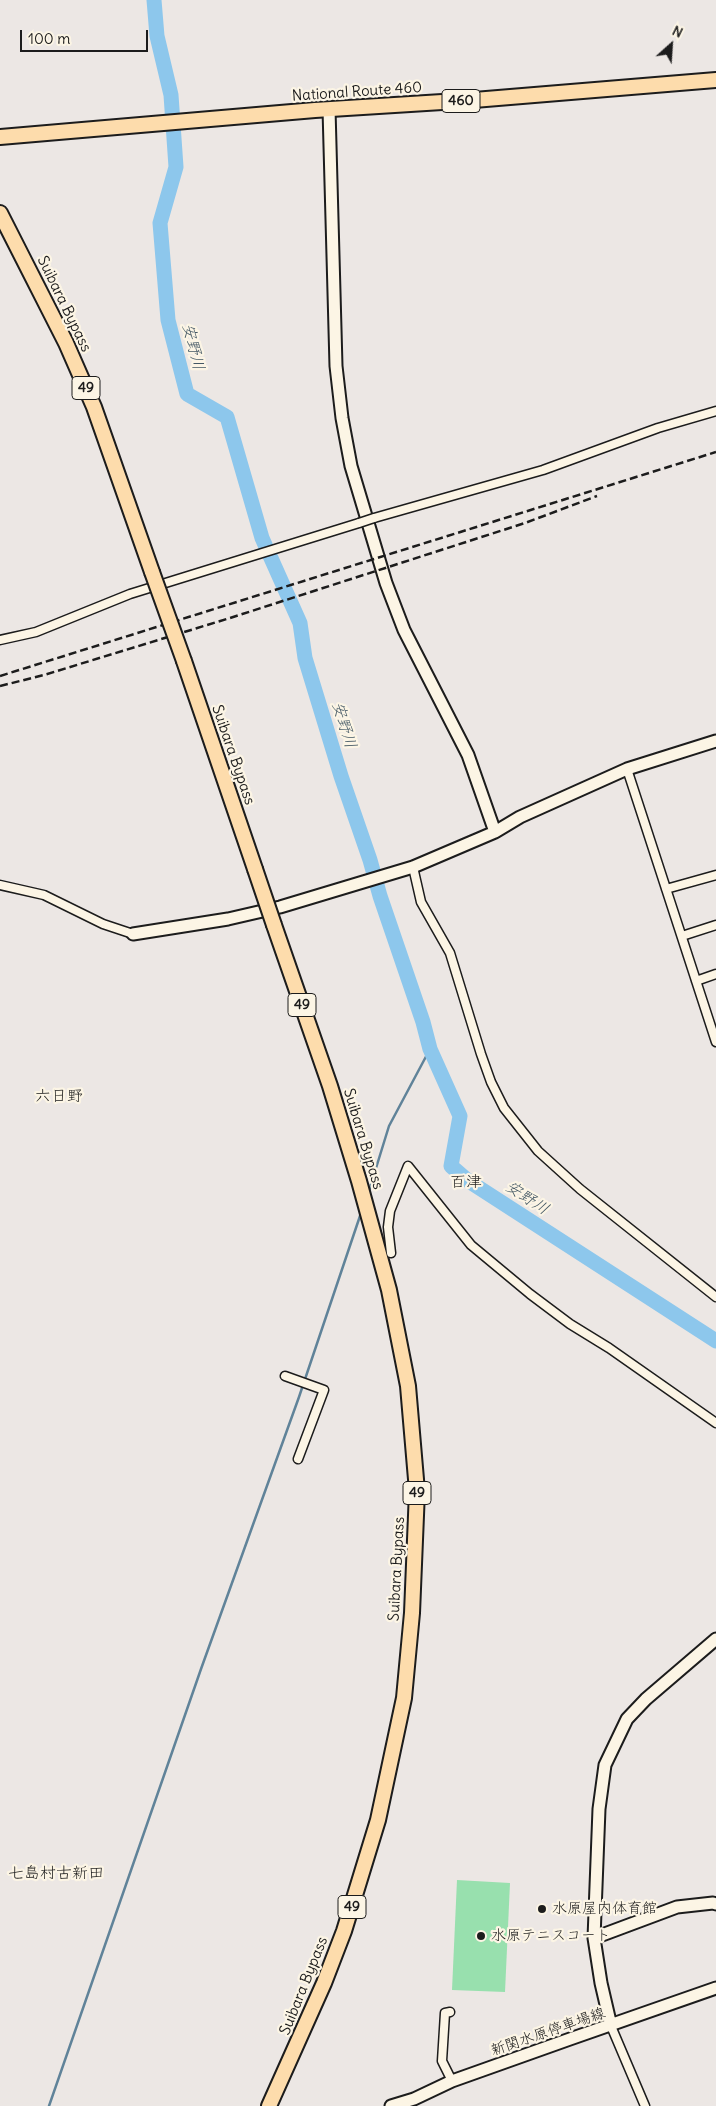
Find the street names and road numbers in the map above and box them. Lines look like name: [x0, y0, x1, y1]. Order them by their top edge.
street label: National Route 460: [291, 78, 423, 106]
road number: 460: [442, 90, 480, 112]
street label: Suibara Bypass: [33, 253, 95, 355]
road number: 49: [72, 376, 100, 399]
street label: Suibara Bypass: [207, 703, 259, 807]
road number: 49: [288, 994, 316, 1016]
street label: Suibara Bypass: [339, 1086, 387, 1192]
road number: 49: [403, 1482, 431, 1505]
street label: Suibara Bypass: [385, 1516, 409, 1622]
road number: 49: [338, 1895, 366, 1918]
street label: Suibara Bypass: [276, 1934, 332, 2038]
street label: 新関水原停車場線: [488, 2004, 608, 2060]

